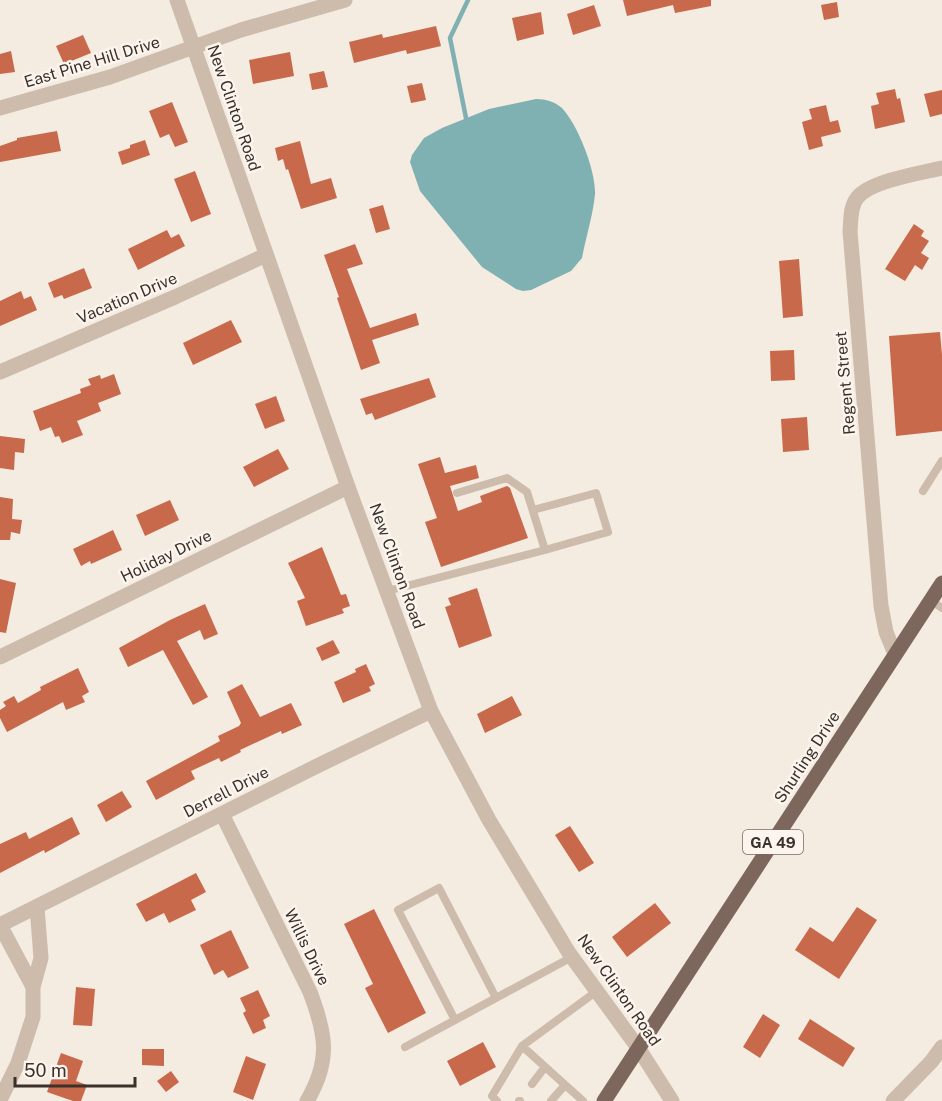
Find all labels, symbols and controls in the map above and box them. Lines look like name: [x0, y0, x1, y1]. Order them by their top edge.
street label: East Pine Hill Drive: [22, 32, 162, 92]
street label: New Clinton Road: [204, 42, 264, 174]
street label: Vacation Drive: [74, 268, 180, 328]
street label: Regent Street: [831, 330, 859, 436]
street label: New Clinton Road: [365, 501, 429, 631]
street label: Holiday Drive: [117, 526, 215, 586]
street label: Shurling Drive: [770, 707, 844, 807]
street label: Derrell Drive: [180, 762, 272, 822]
road number: GA 49: [743, 830, 803, 854]
street label: Willis Drive: [280, 906, 334, 988]
street label: New Clinton Road: [573, 930, 665, 1050]
scale bar: [15, 1050, 135, 1088]
text: 50 m: [24, 1060, 67, 1081]

